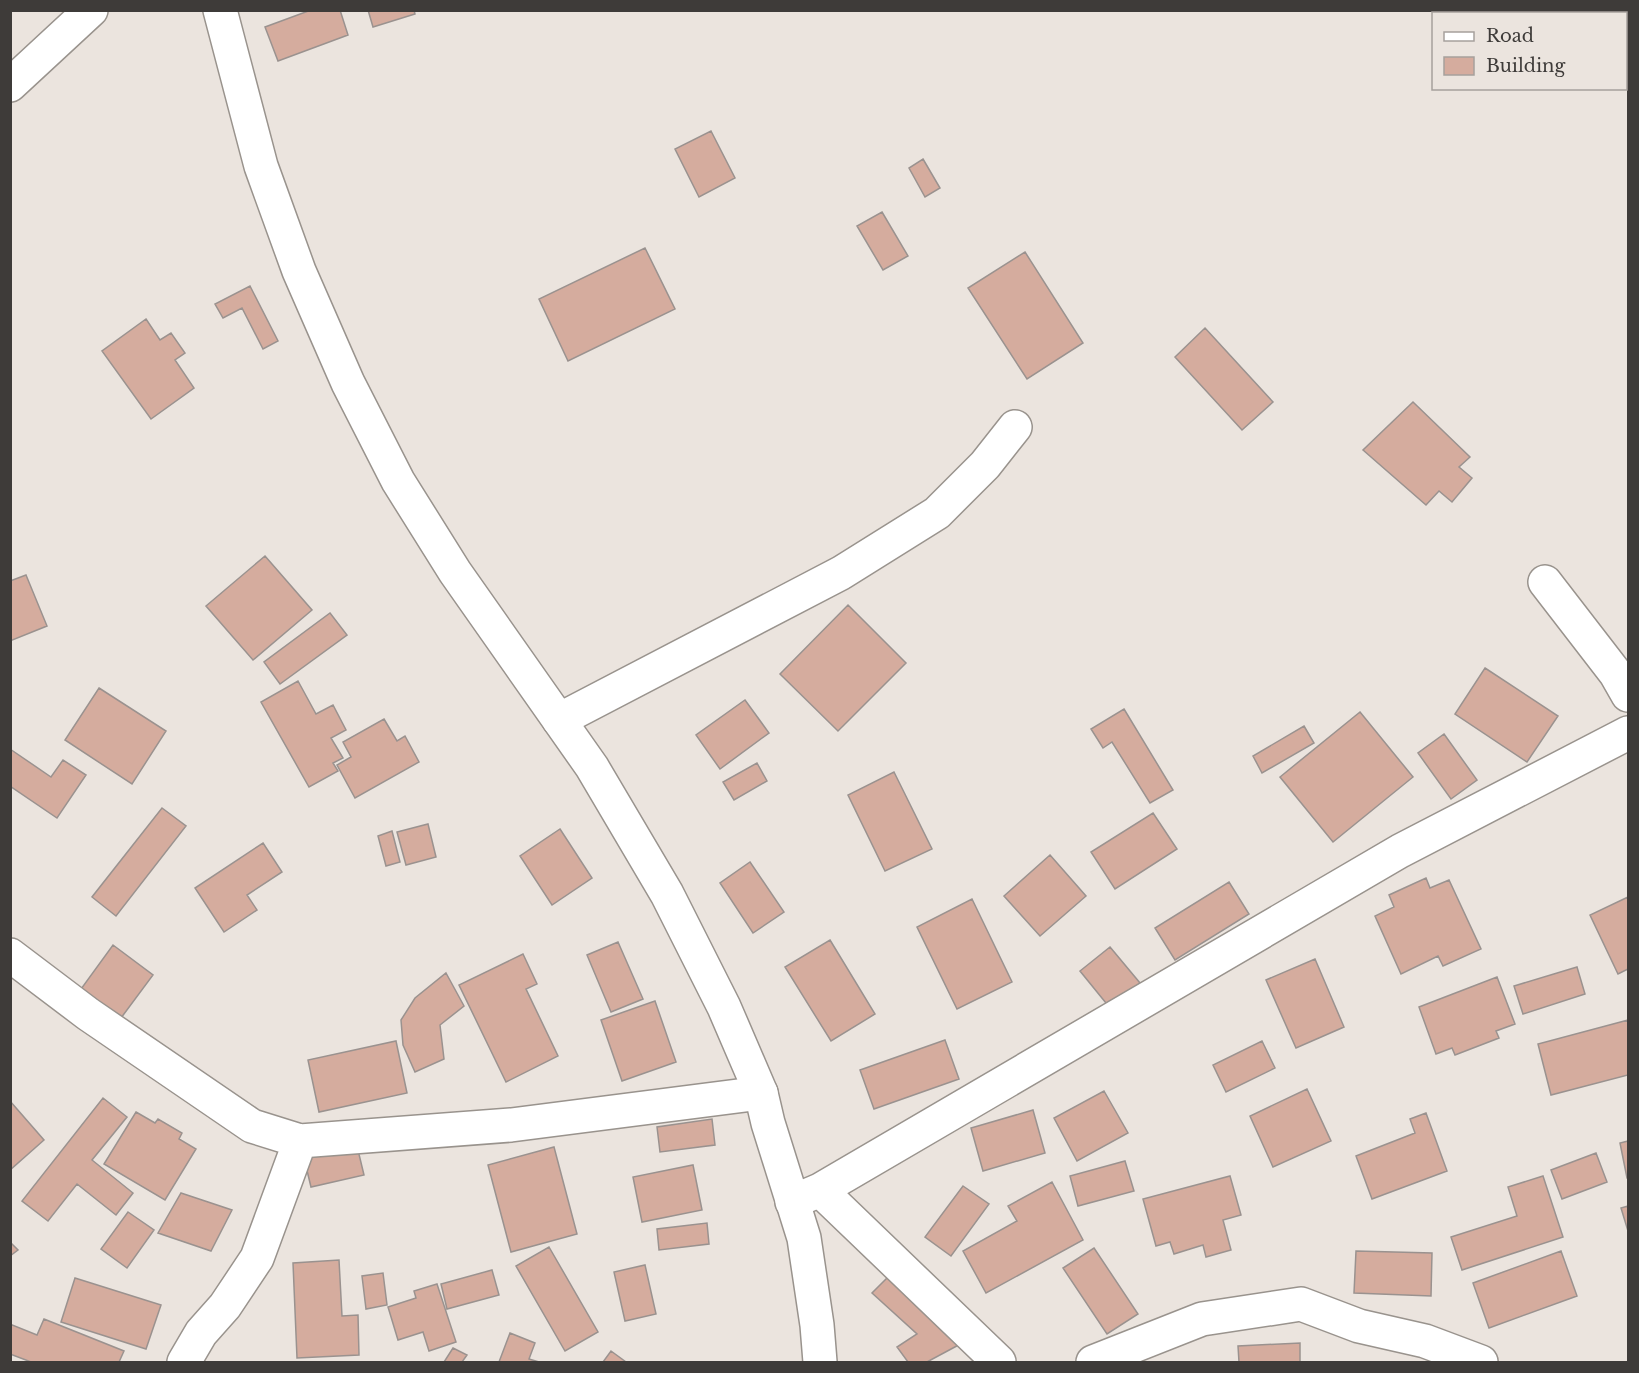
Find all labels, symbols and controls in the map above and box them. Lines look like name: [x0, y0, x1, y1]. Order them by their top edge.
legend: [1432, 12, 1627, 90]
text: Road: [1486, 25, 1534, 47]
text: Building: [1486, 55, 1565, 77]

